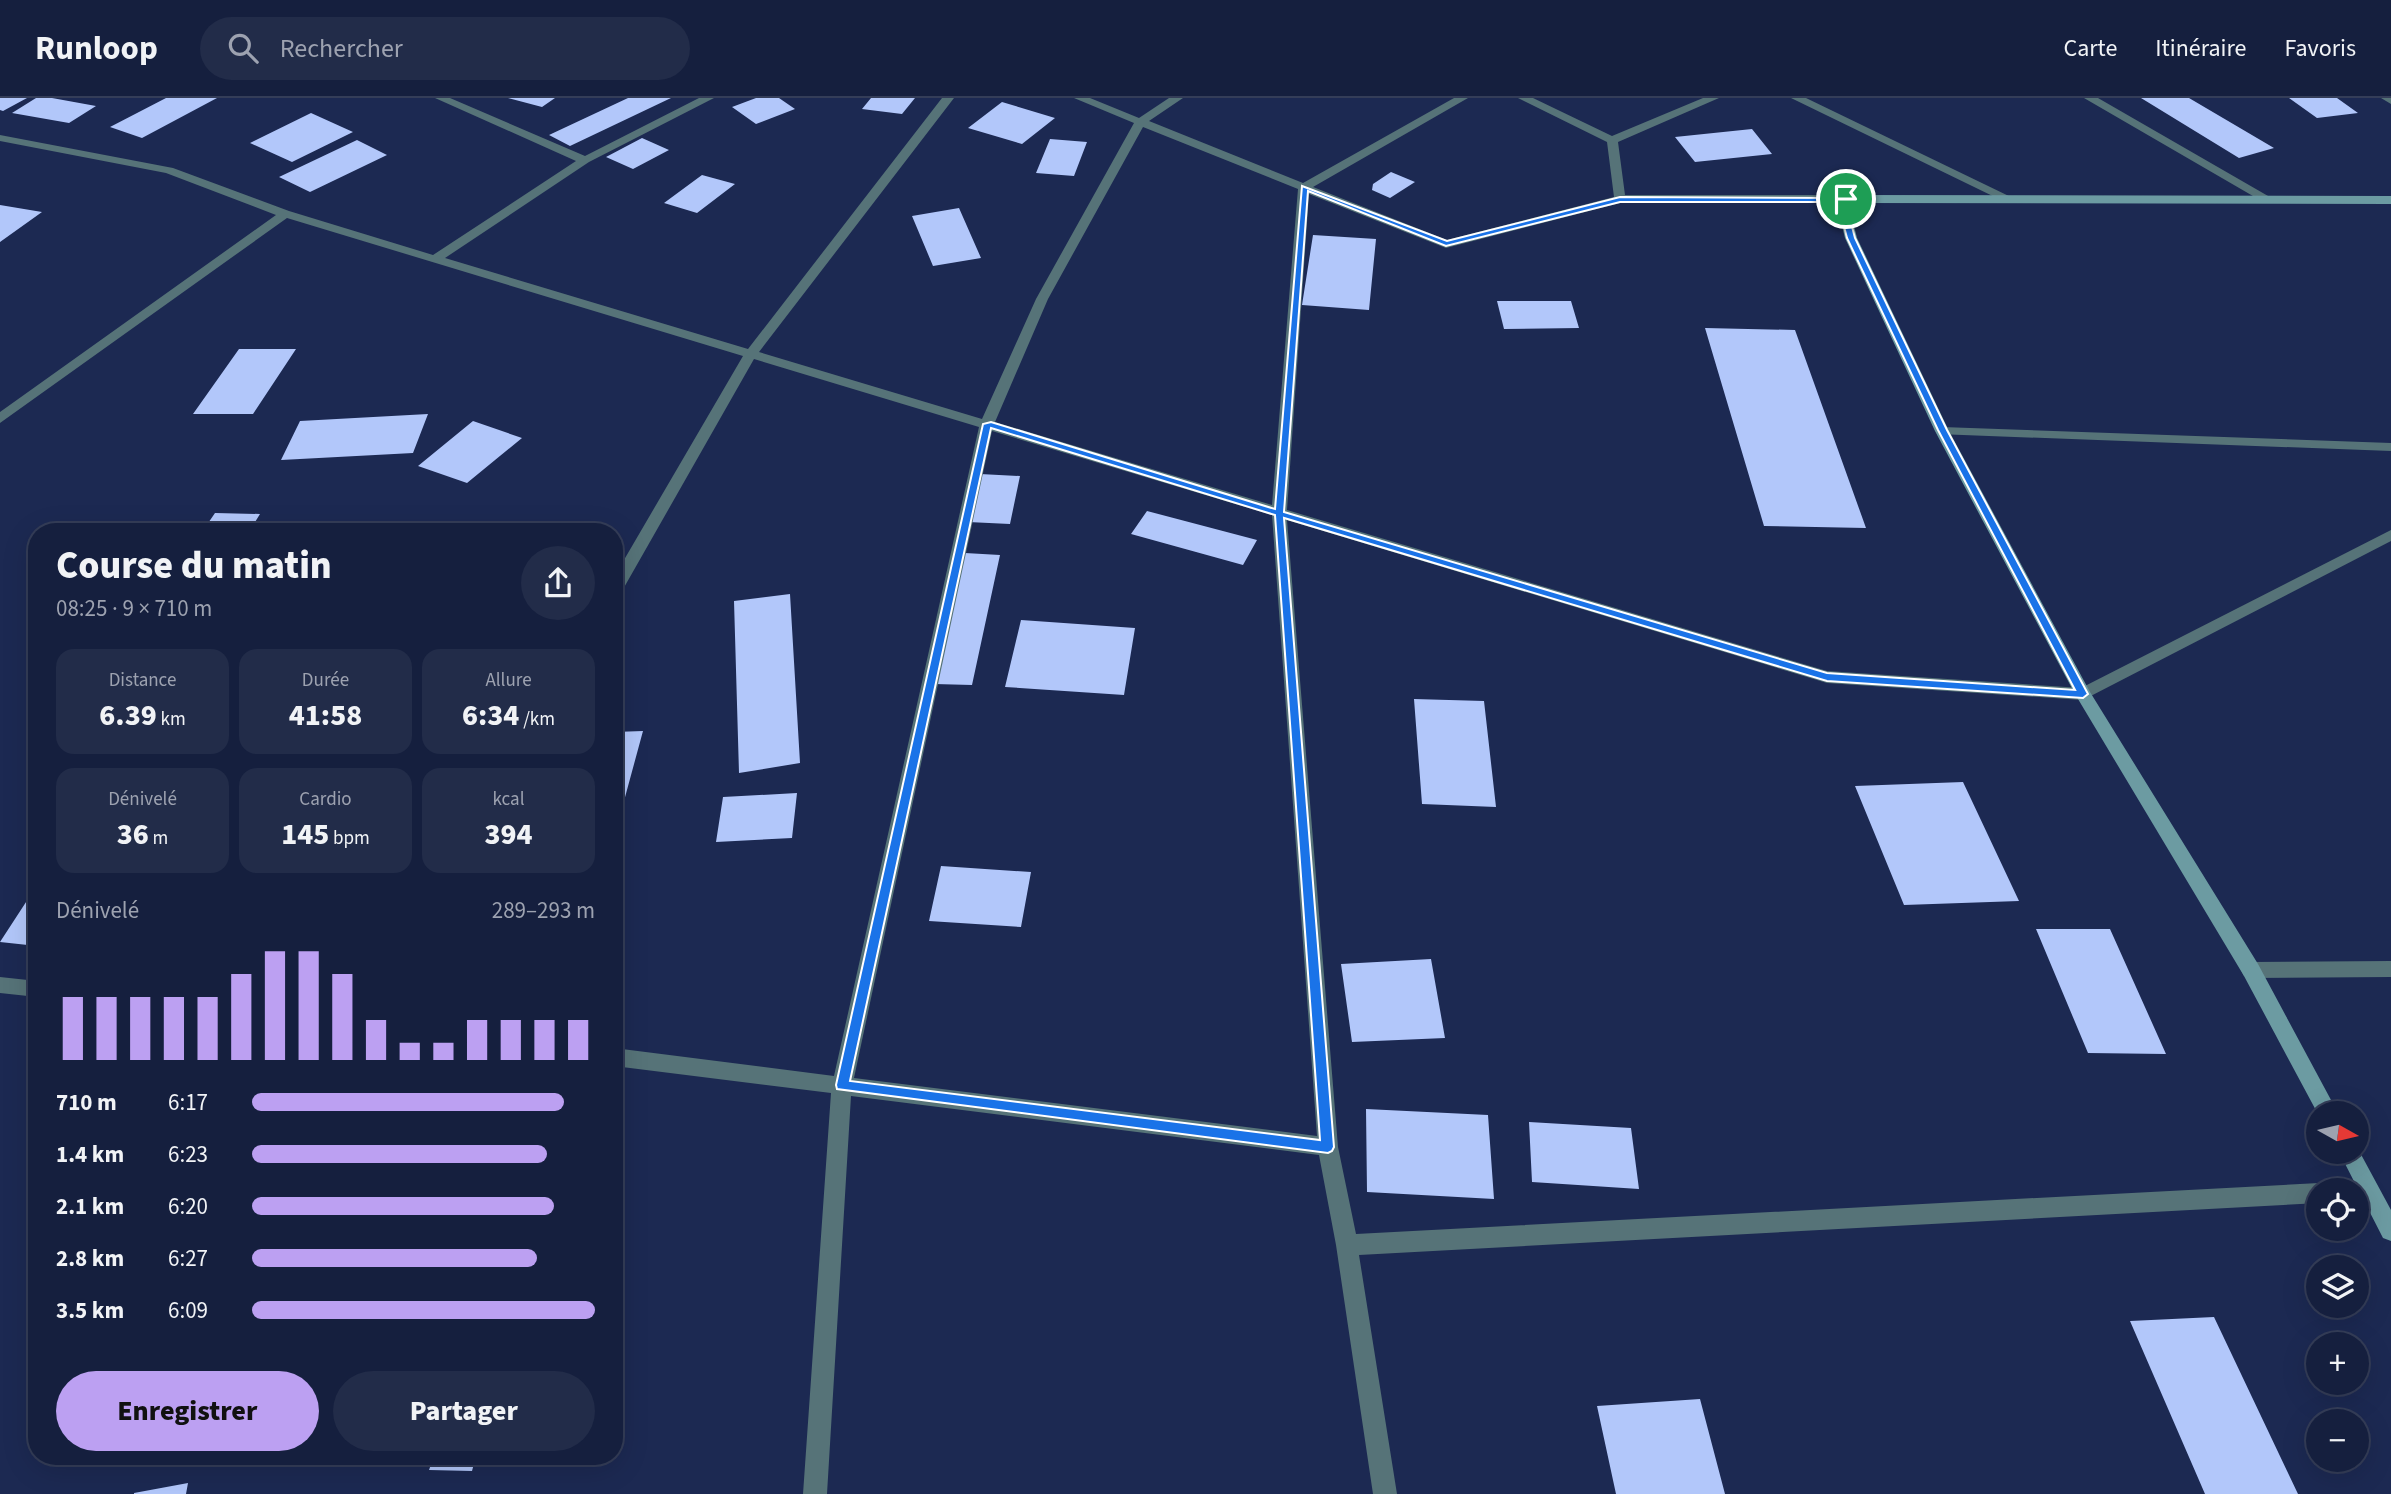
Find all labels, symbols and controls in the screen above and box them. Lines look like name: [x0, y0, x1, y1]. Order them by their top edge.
search box: [200, 17, 690, 80]
text: Runloop: [35, 25, 158, 72]
icon: search: [224, 29, 262, 67]
text: Rechercher: [280, 30, 403, 67]
text: Carte: [2063, 31, 2117, 66]
text: Itinéraire: [2155, 31, 2246, 66]
text: Favoris: [2284, 31, 2356, 66]
pin: [1816, 169, 1876, 229]
icon: arrive: [1827, 180, 1865, 218]
text: Course du matin: [56, 539, 332, 593]
button: share: [521, 546, 595, 620]
text: 08:25 · 9 × 710 m: [56, 592, 212, 625]
text: Distance: [109, 667, 176, 694]
text: Durée: [302, 667, 349, 694]
text: Allure: [485, 667, 532, 694]
text: 6.39: [99, 694, 157, 737]
text: 41:58: [289, 694, 362, 737]
text: 6:34: [462, 694, 519, 737]
text: km: [157, 706, 186, 733]
text: /km: [519, 706, 555, 733]
text: Dénivelé: [108, 786, 177, 813]
text: Cardio: [299, 786, 352, 813]
text: kcal: [493, 786, 524, 813]
text: 36: [117, 813, 149, 856]
text: 145: [281, 813, 329, 856]
text: 394: [484, 813, 533, 856]
text: m: [149, 825, 168, 852]
text: bpm: [329, 825, 370, 852]
text: Dénivelé: [56, 894, 139, 927]
text: 289–293 m: [492, 894, 595, 927]
text: 710 m: [56, 1086, 117, 1119]
text: 6:17: [168, 1086, 208, 1119]
north arrow: [2306, 1101, 2370, 1164]
map controls: [2306, 1101, 2369, 1472]
text: 1.4 km: [56, 1138, 124, 1171]
text: 6:23: [168, 1138, 208, 1171]
button: locate: [2306, 1178, 2369, 1241]
text: 2.1 km: [56, 1190, 124, 1223]
text: 6:20: [168, 1190, 208, 1223]
text: 2.8 km: [56, 1242, 124, 1275]
text: 6:27: [168, 1242, 208, 1275]
button: layers: [2306, 1255, 2369, 1318]
text: 3.5 km: [56, 1294, 124, 1327]
text: 6:09: [168, 1294, 208, 1327]
button: +: [2306, 1332, 2369, 1395]
button: Enregistrer: [56, 1371, 319, 1451]
button: Partager: [333, 1371, 595, 1451]
button: −: [2306, 1409, 2369, 1472]

